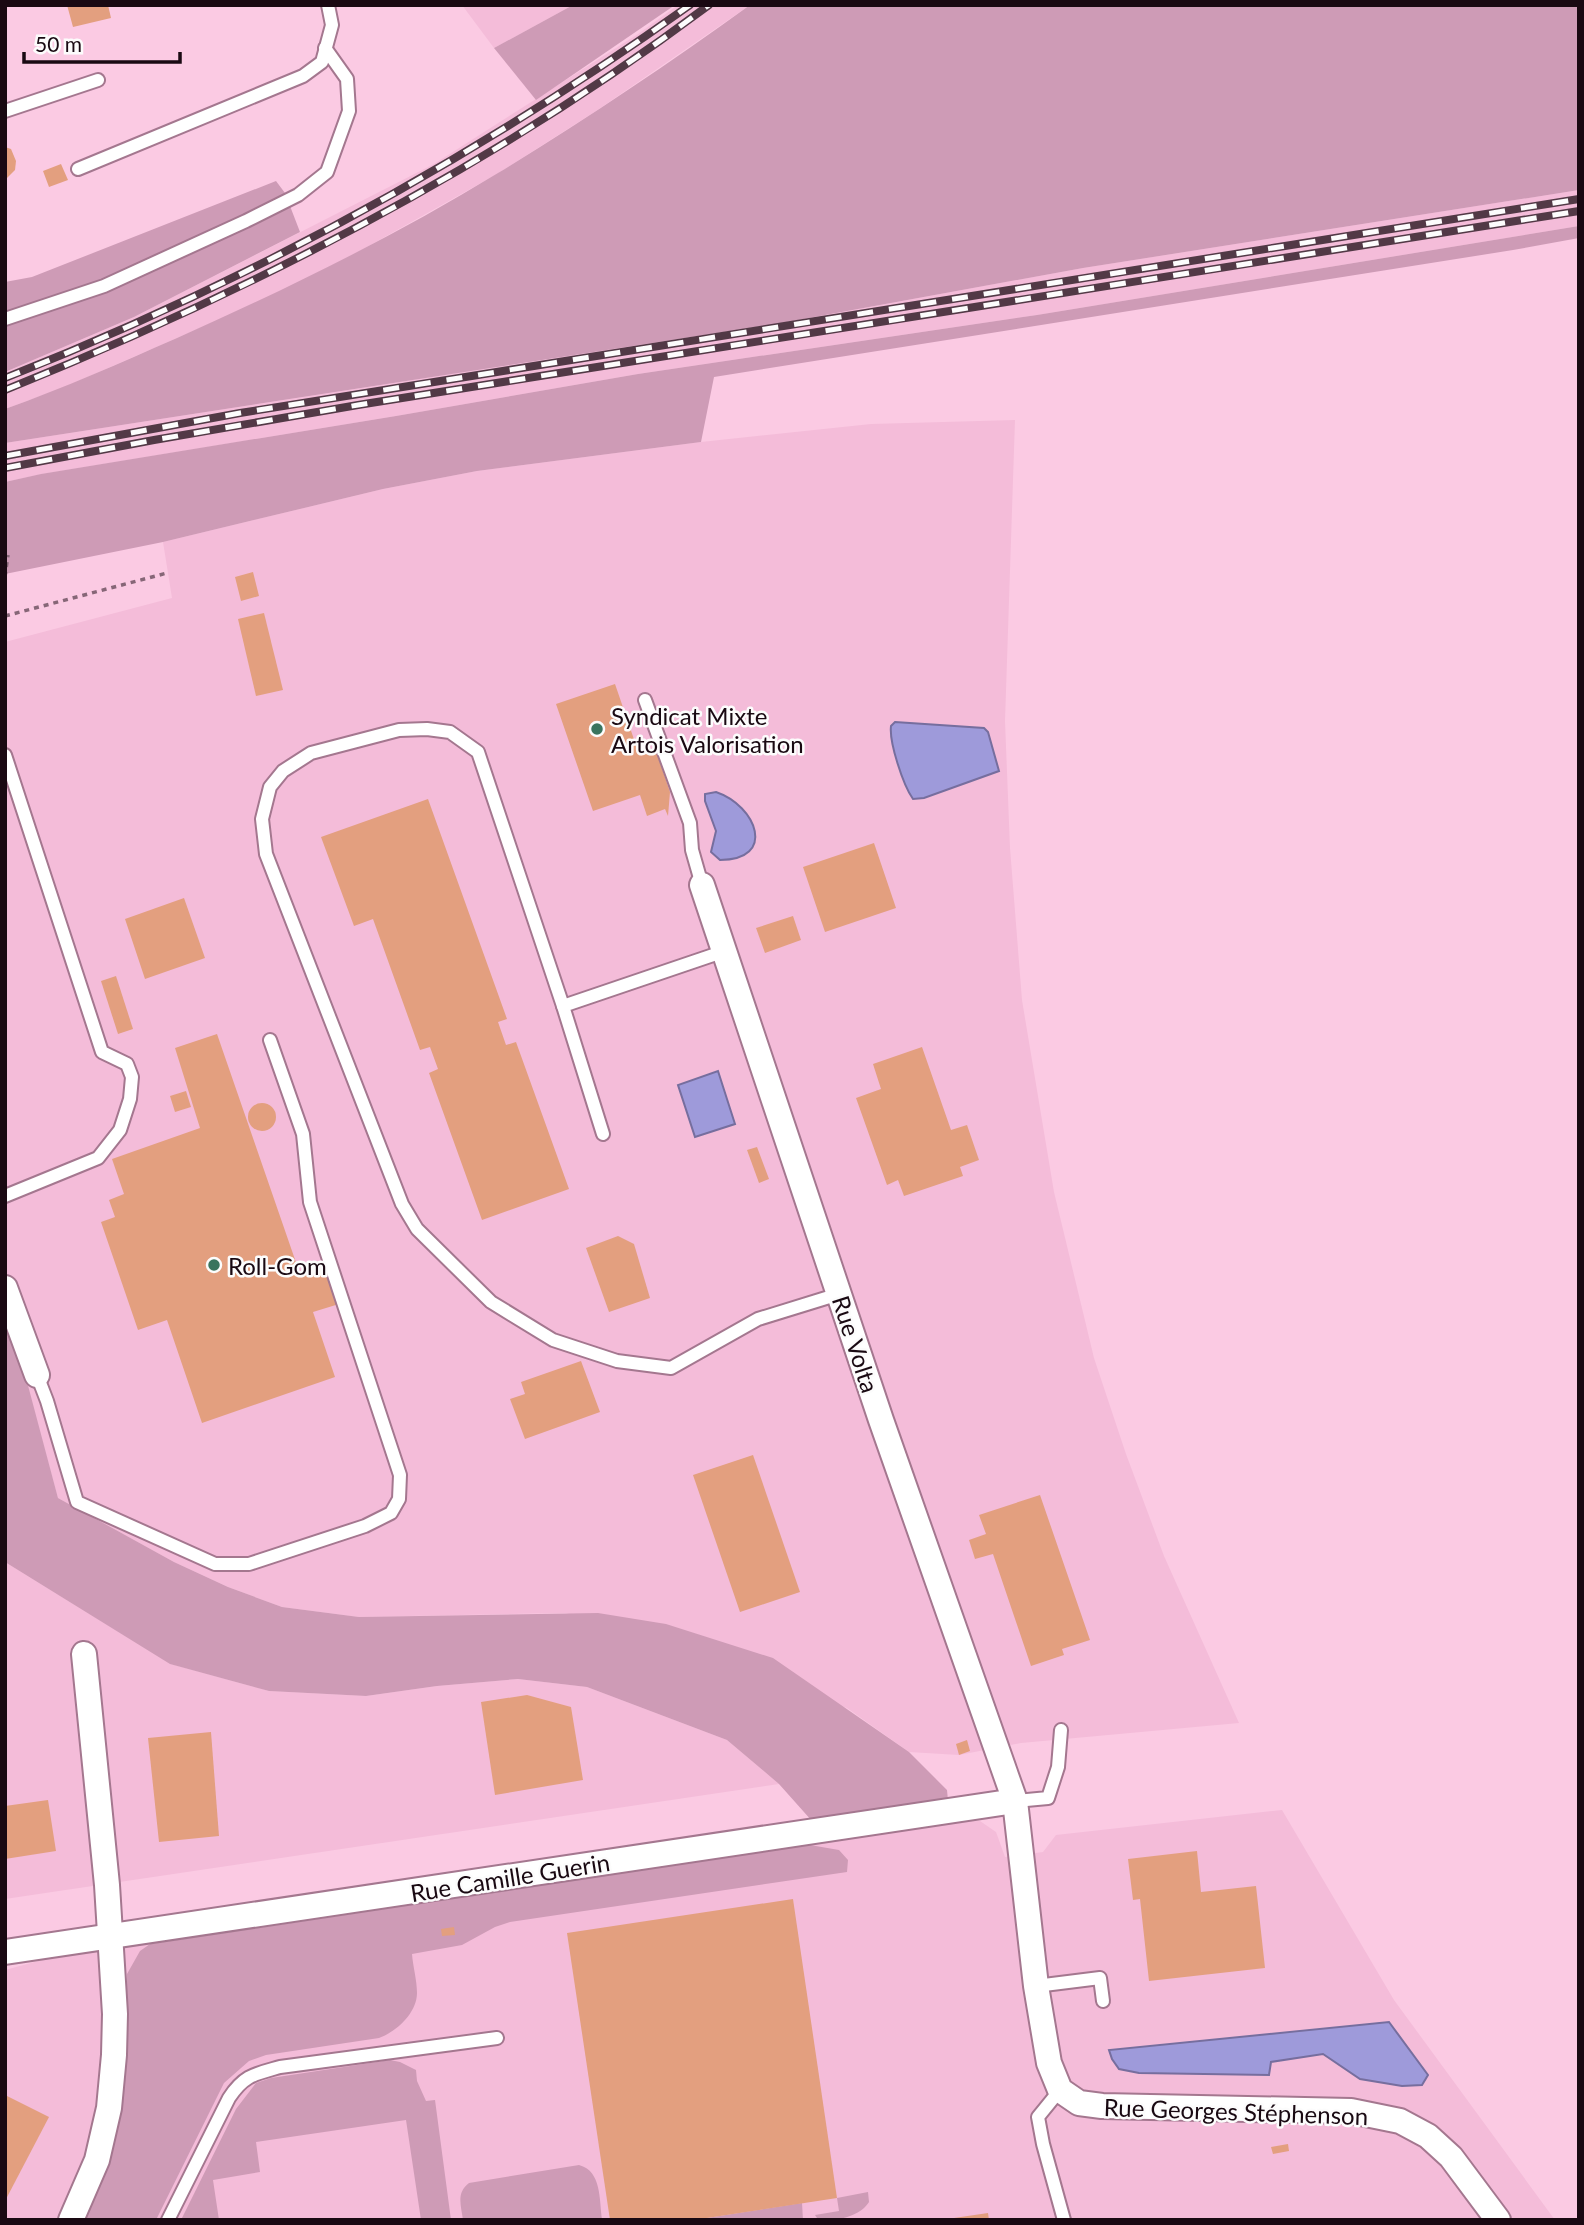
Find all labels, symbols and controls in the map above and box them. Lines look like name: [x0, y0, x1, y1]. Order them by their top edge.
scale bar: [24, 21, 180, 65]
text: 50 m: [35, 31, 82, 56]
place label: Syndicat Mixte Artois Valorisation: [611, 701, 804, 758]
marker: Syndicat Mixte Artois Valorisation: [589, 721, 605, 737]
place label: Roll-Gom: [228, 1251, 327, 1280]
marker: Roll-Gom: [206, 1257, 222, 1273]
street label: Rue Volta: [827, 1292, 885, 1396]
street label: Rue Camille Guerin: [408, 1847, 612, 1907]
street label: Rue Georges Stéphenson: [1103, 2092, 1369, 2130]

